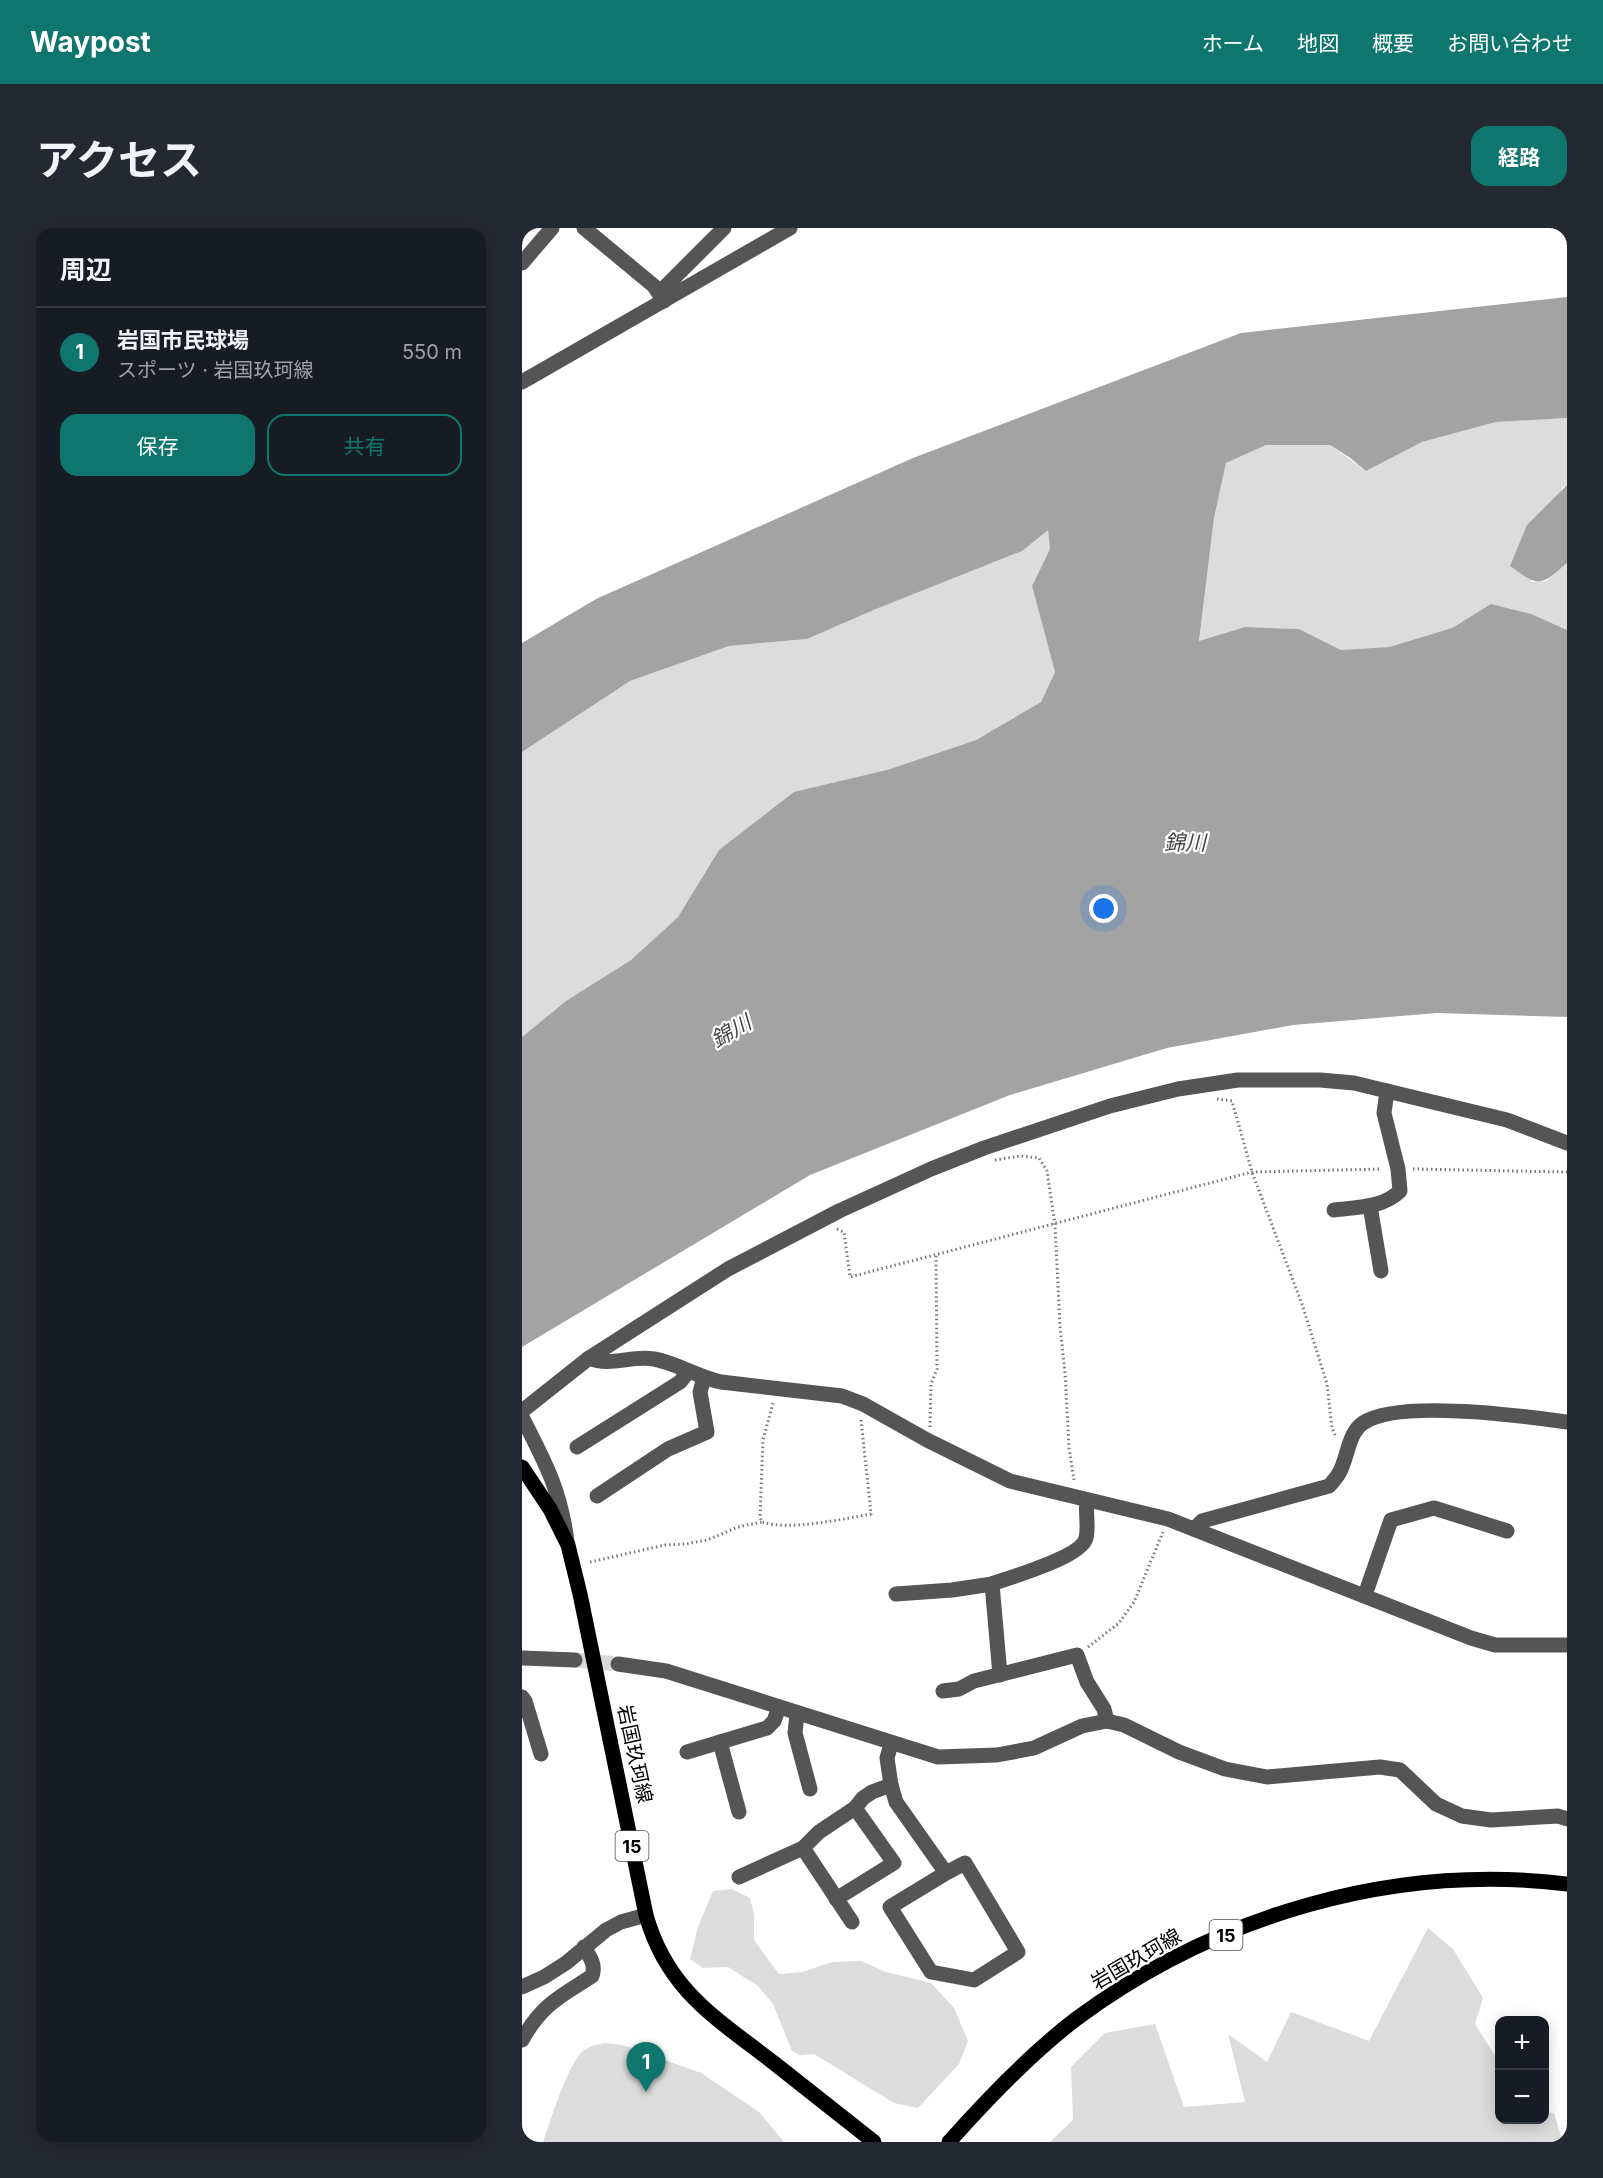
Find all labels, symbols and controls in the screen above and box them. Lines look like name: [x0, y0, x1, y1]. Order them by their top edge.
text: Waypost: [30, 25, 151, 59]
text: ホーム: [1202, 31, 1264, 56]
text: 地図: [1297, 31, 1339, 56]
text: 概要: [1372, 31, 1414, 56]
text: お問い合わせ: [1447, 31, 1573, 56]
button: 経路: [1471, 126, 1567, 186]
text: アクセス: [36, 134, 202, 185]
text: 周辺: [60, 254, 112, 285]
text: 岩国市民球場: [117, 327, 249, 353]
text: 1: [75, 340, 84, 364]
text: 550 m: [402, 340, 462, 364]
text: スポーツ · 岩国玖珂線: [117, 358, 314, 382]
button: 保存: [60, 414, 255, 476]
button: 共有: [267, 414, 462, 476]
water label: 錦川: [1164, 830, 1208, 855]
your location: [1089, 894, 1118, 923]
water label: 錦川: [707, 1009, 757, 1052]
street label: 岩国玖珂線: [613, 1703, 657, 1805]
road number: 15: [616, 1831, 648, 1861]
road number: 15: [1210, 1920, 1242, 1950]
street label: 岩国玖珂線: [1087, 1924, 1185, 1994]
map controls: [1495, 2016, 1549, 2124]
button: +: [1495, 2016, 1549, 2070]
pin: 1: [626, 2042, 666, 2092]
button: −: [1495, 2070, 1549, 2124]

